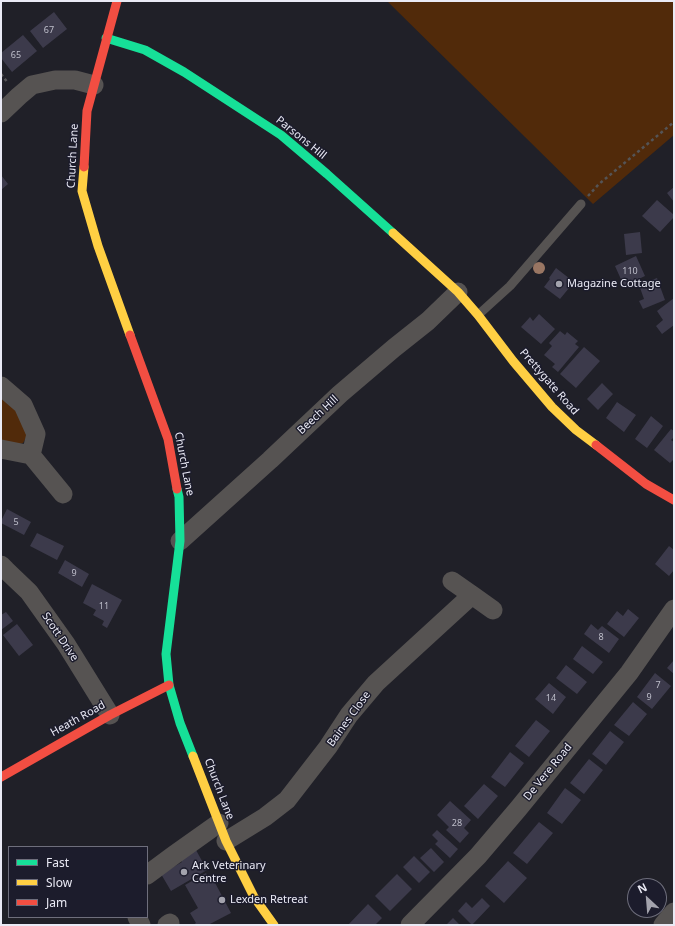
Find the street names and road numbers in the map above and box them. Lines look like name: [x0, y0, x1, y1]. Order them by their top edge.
street label: Parsons Hill: [273, 114, 329, 162]
street label: Church Lane: [65, 123, 81, 189]
street label: Prettygate Road: [517, 346, 581, 418]
street label: Beech Hill: [295, 393, 341, 437]
street label: Church Lane: [171, 431, 197, 497]
street label: Scott Drive: [39, 610, 81, 664]
street label: Baines Close: [324, 689, 374, 749]
street label: Heath Road: [48, 699, 108, 739]
street label: De Vere Road: [521, 741, 575, 803]
street label: Church Lane: [201, 756, 237, 822]

